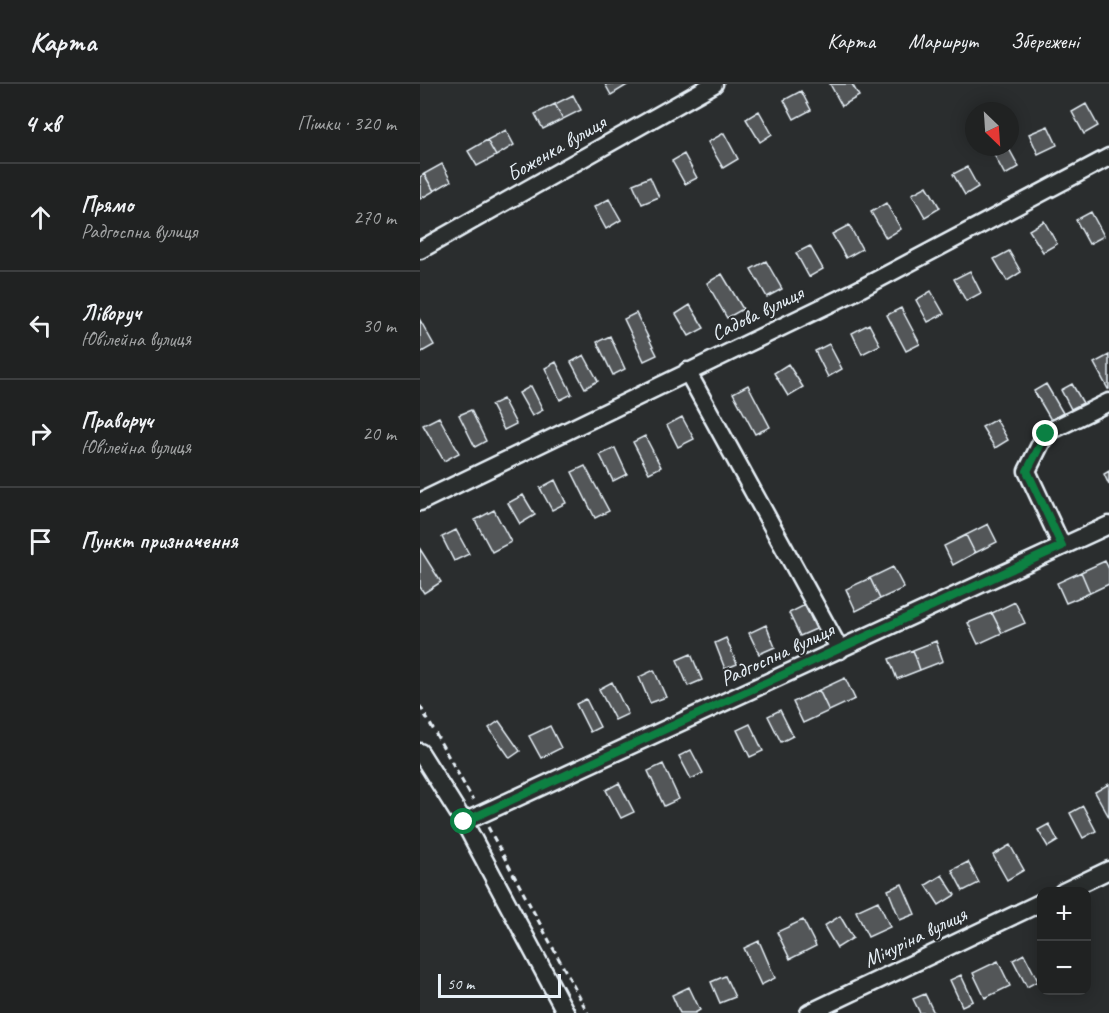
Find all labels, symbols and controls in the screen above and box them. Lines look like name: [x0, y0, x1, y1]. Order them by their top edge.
text: Карта: [30, 24, 97, 59]
text: Карта: [827, 28, 875, 54]
text: Маршрут: [908, 28, 978, 54]
text: Збережені: [1011, 28, 1079, 54]
north arrow: [965, 102, 1019, 156]
text: 4 хв: [24, 107, 59, 140]
street label: Боженка вулиця: [502, 108, 612, 187]
text: Пішки · 320 m: [297, 111, 396, 136]
text: Прямо: [81, 191, 133, 219]
icon: ahead: [24, 201, 57, 234]
text: 270 m: [353, 205, 396, 230]
text: Радгоспна вулиця: [81, 219, 197, 244]
street label: Садова вулиця: [707, 279, 809, 346]
text: Ліворуч: [81, 299, 141, 327]
icon: left: [24, 309, 57, 342]
text: 30 m: [362, 313, 396, 338]
text: Ювілейна вулиця: [81, 327, 191, 352]
text: Праворуч: [81, 407, 153, 435]
icon: right: [24, 417, 57, 450]
route end: [1032, 420, 1058, 446]
text: 20 m: [362, 421, 396, 446]
text: Ювілейна вулиця: [81, 435, 191, 460]
icon: arrive: [24, 525, 57, 558]
text: Пункт призначення: [81, 527, 238, 555]
street label: Радгоспна вулиця: [716, 616, 840, 692]
route start: [450, 808, 476, 834]
map controls: [1037, 887, 1091, 995]
button: +: [1037, 887, 1091, 941]
street label: Мічуріна вулиця: [859, 900, 972, 973]
button: −: [1037, 941, 1091, 995]
scale bar: [438, 971, 561, 998]
text: 50 m: [447, 974, 474, 994]

